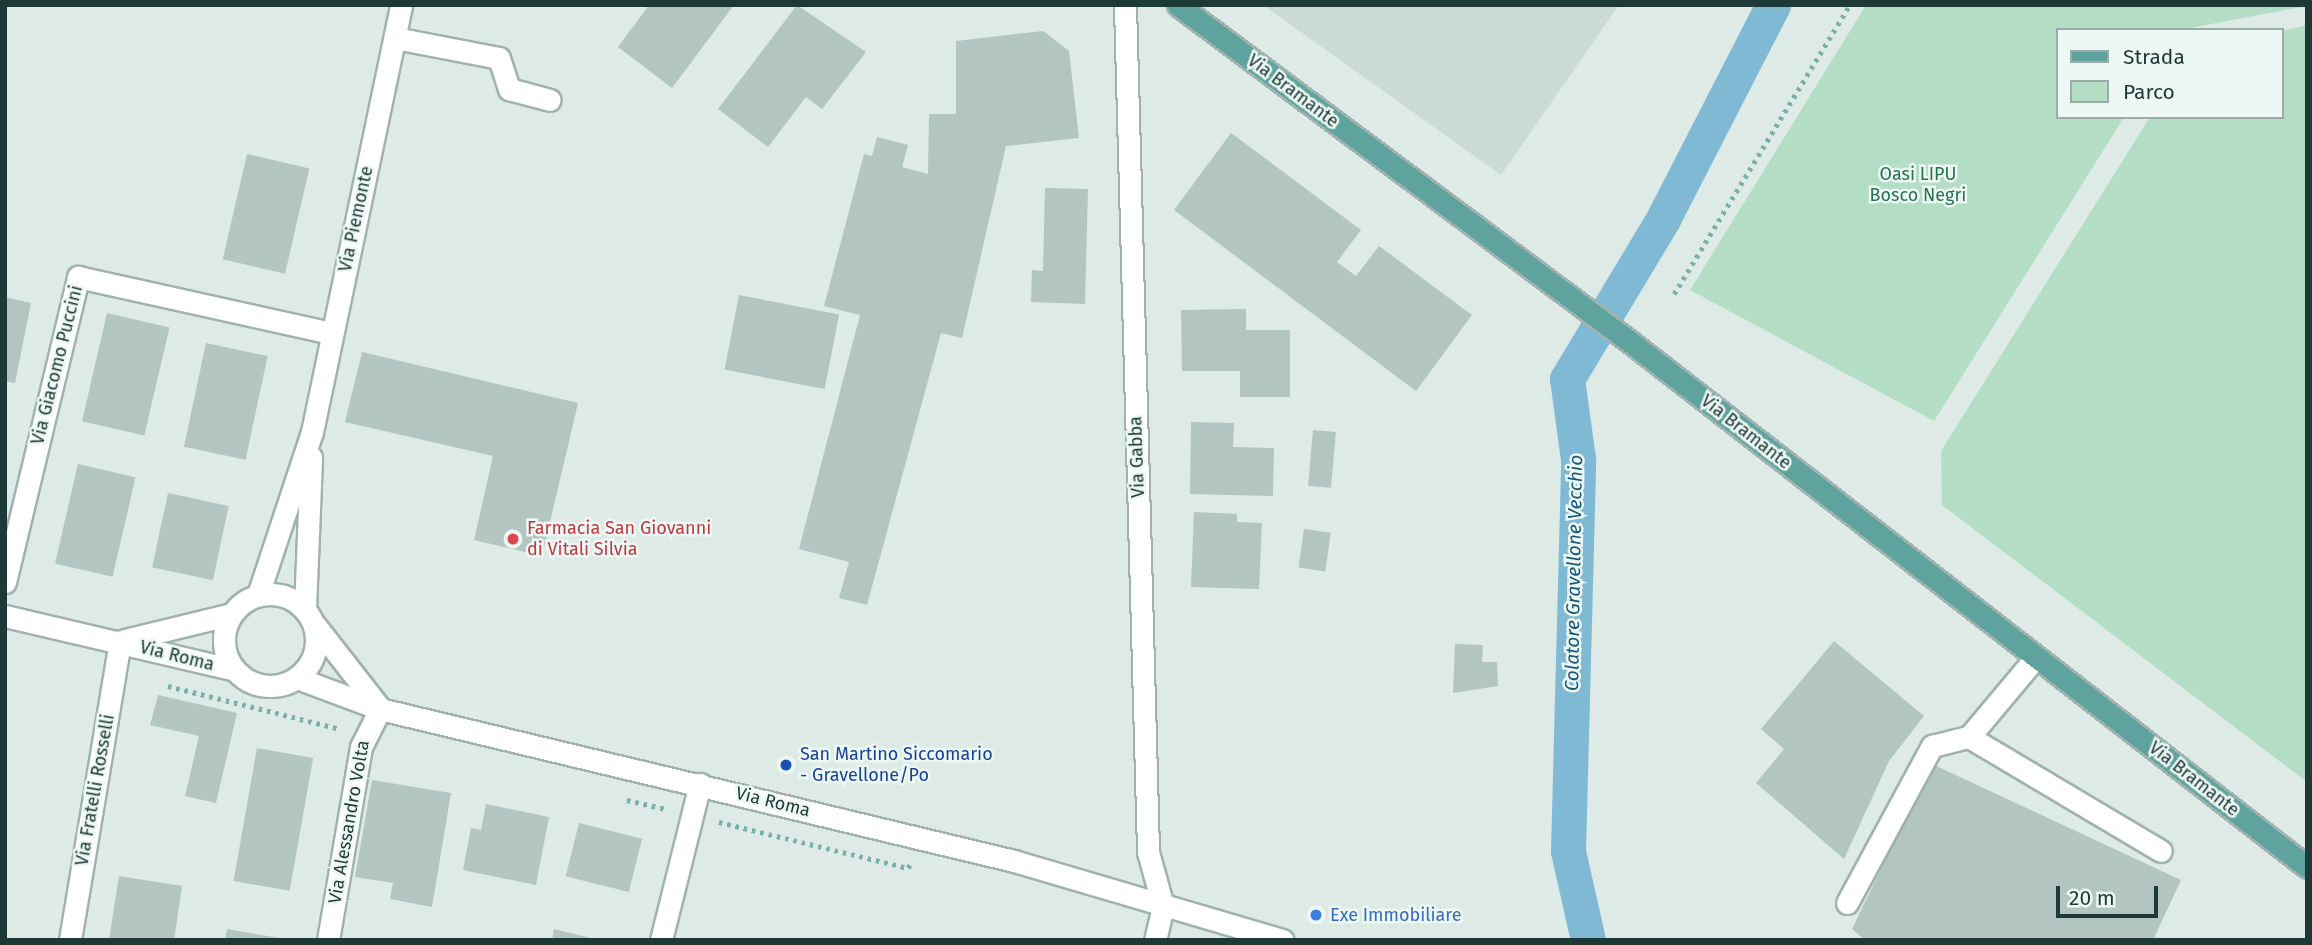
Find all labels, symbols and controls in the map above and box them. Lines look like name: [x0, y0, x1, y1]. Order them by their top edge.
legend: [2056, 28, 2284, 119]
text: Strada: [2123, 44, 2185, 70]
street label: Via Bramante: [1243, 50, 1343, 132]
text: Parco: [2123, 79, 2175, 105]
street label: Via Piemonte: [334, 164, 378, 274]
park label: Oasi LIPU Bosco Negri: [1870, 164, 1966, 206]
street label: Via Giacomo Puccini: [27, 283, 87, 447]
street label: Via Bramante: [1697, 390, 1795, 474]
street label: Via Gabba: [1125, 416, 1149, 498]
water label: Colatore Gravellone Vecchio: [1561, 455, 1587, 691]
place label: Farmacia San Giovanni di Vitali Silvia: [527, 518, 711, 560]
marker: Farmacia San Giovanni di Vitali Silvia: [505, 531, 521, 547]
street label: Via Roma: [138, 636, 216, 676]
street label: Via Fratelli Rosselli: [71, 712, 119, 868]
street label: Via Bramante: [2145, 737, 2243, 821]
street label: Via Alessandro Volta: [324, 739, 374, 905]
place label: San Martino Siccomario - Gravellone/Po: [800, 744, 993, 786]
marker: San Martino Siccomario - Gravellone/Po: [778, 757, 794, 773]
street label: Via Roma: [734, 782, 812, 822]
scale bar: [2060, 872, 2162, 916]
text: 20 m: [2069, 885, 2115, 911]
place label: Exe Immobiliare: [1330, 904, 1462, 926]
marker: Exe Immobiliare: [1308, 907, 1324, 923]

